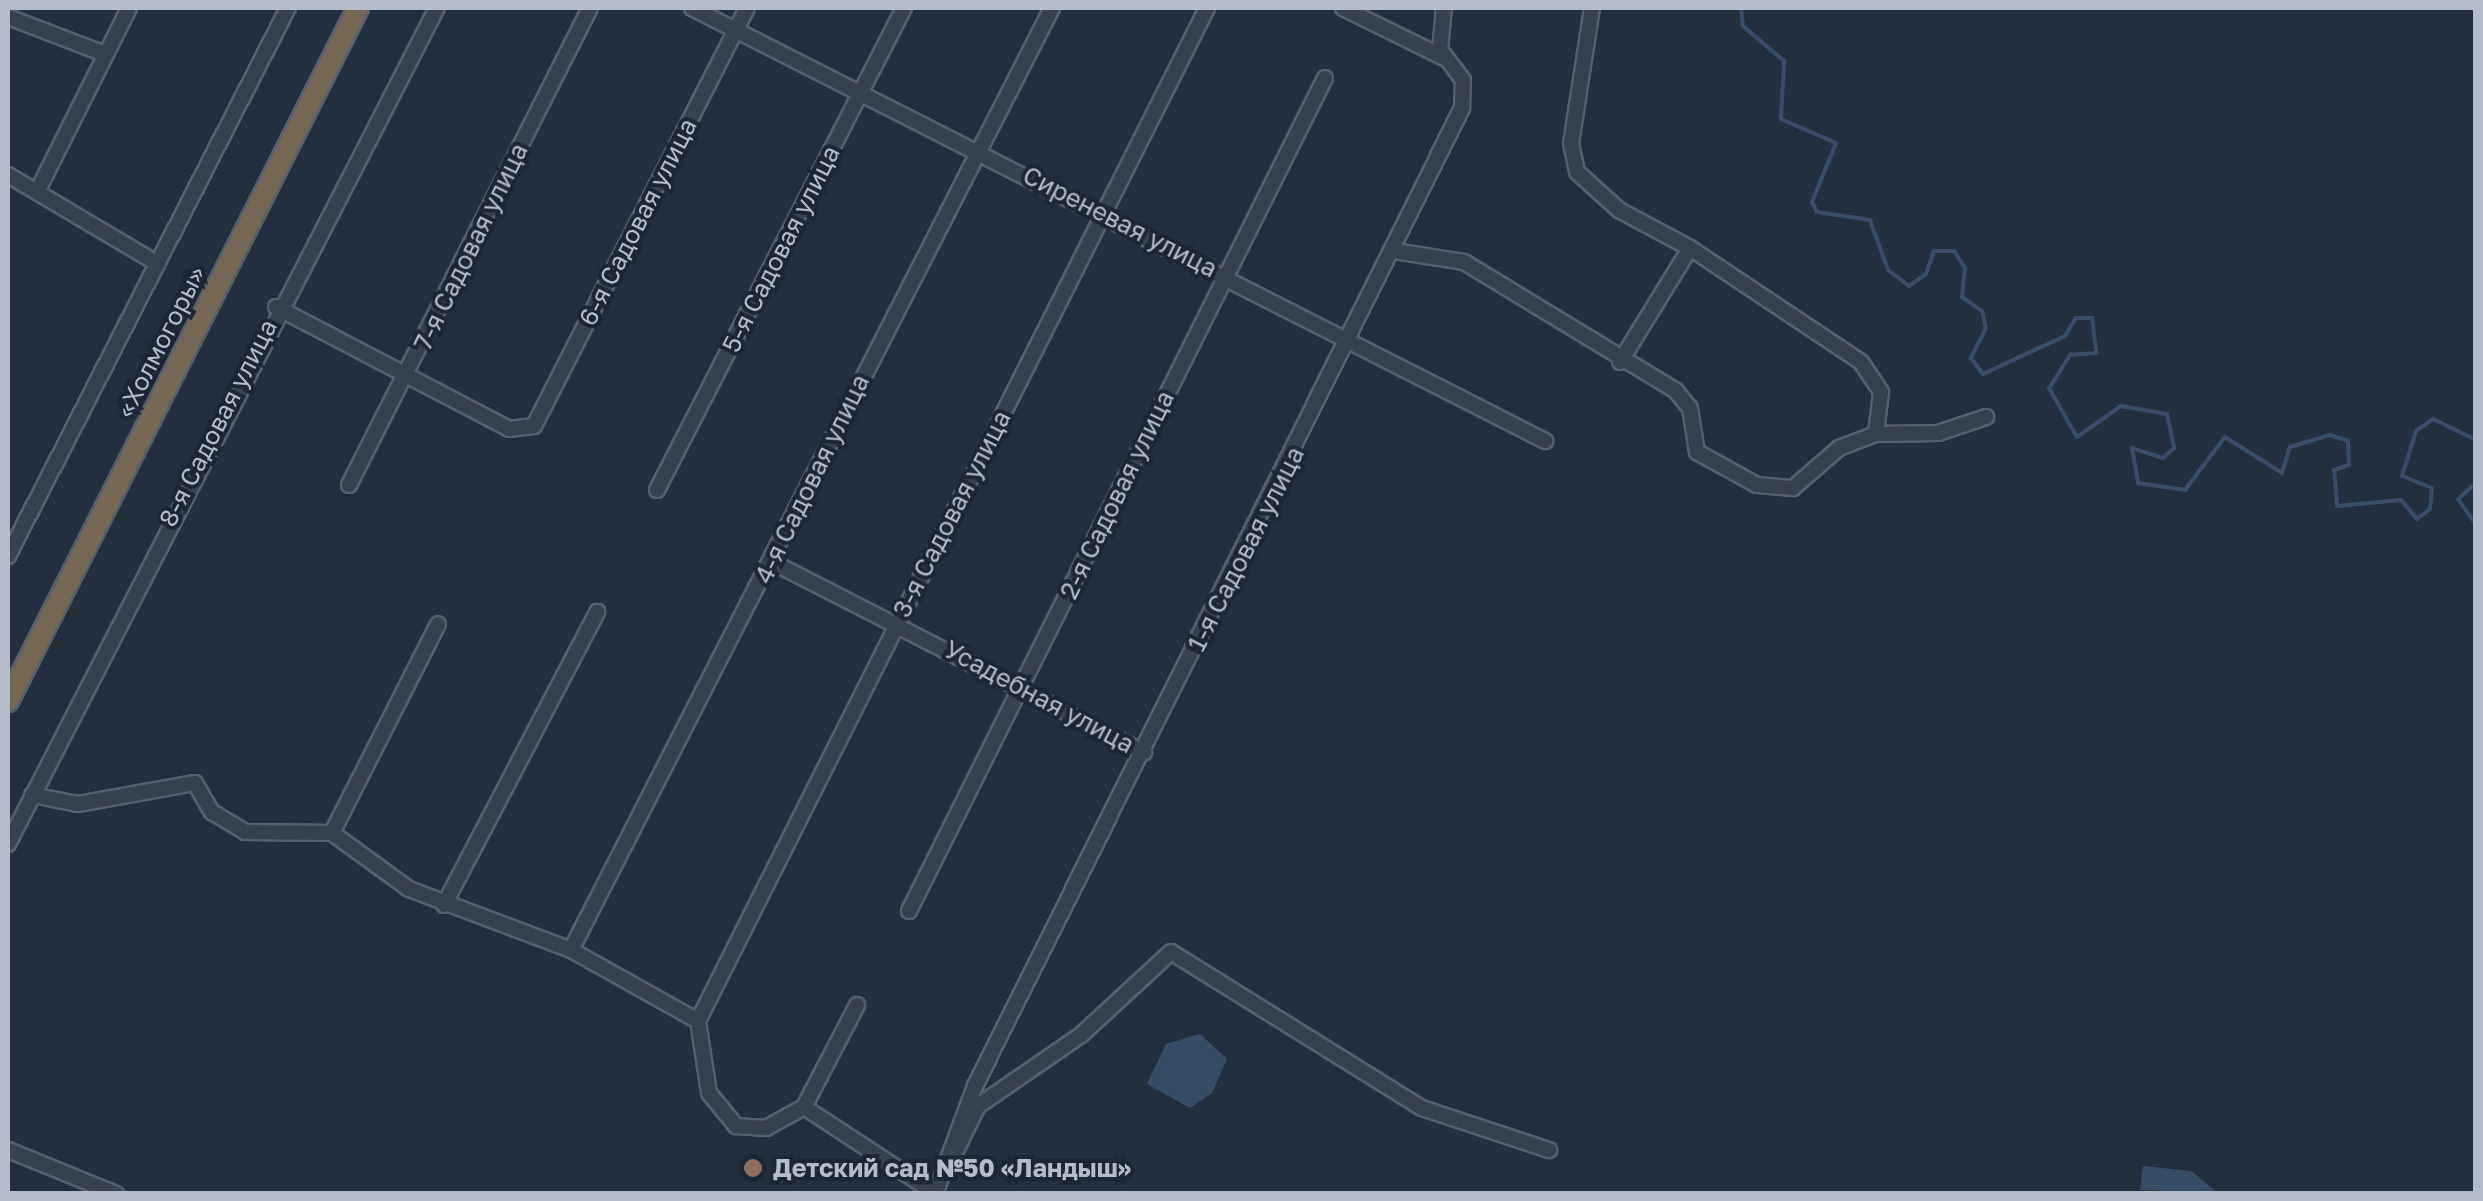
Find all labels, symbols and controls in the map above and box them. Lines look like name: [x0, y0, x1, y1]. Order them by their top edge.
street label: 6-я Садовая улица: [573, 113, 703, 331]
street label: 7-я Садовая улица: [408, 139, 534, 355]
street label: 5-я Садовая улица: [716, 141, 846, 357]
street label: Сиреневая улица: [1018, 160, 1222, 284]
street label: «Холмогоры»: [110, 261, 212, 423]
street label: 8-я Садовая улица: [153, 314, 283, 532]
street label: 4-я Садовая улица: [748, 370, 876, 588]
street label: 2-я Садовая улица: [1054, 386, 1180, 604]
street label: 3-я Садовая улица: [887, 406, 1017, 622]
street label: 1-я Садовая улица: [1181, 442, 1311, 656]
street label: Усадебная улица: [939, 634, 1139, 760]
place label: Детский сад №50 «Ландыш»: [773, 1153, 1131, 1183]
marker: Детский сад №50 «Ландыш»: [742, 1157, 764, 1179]

